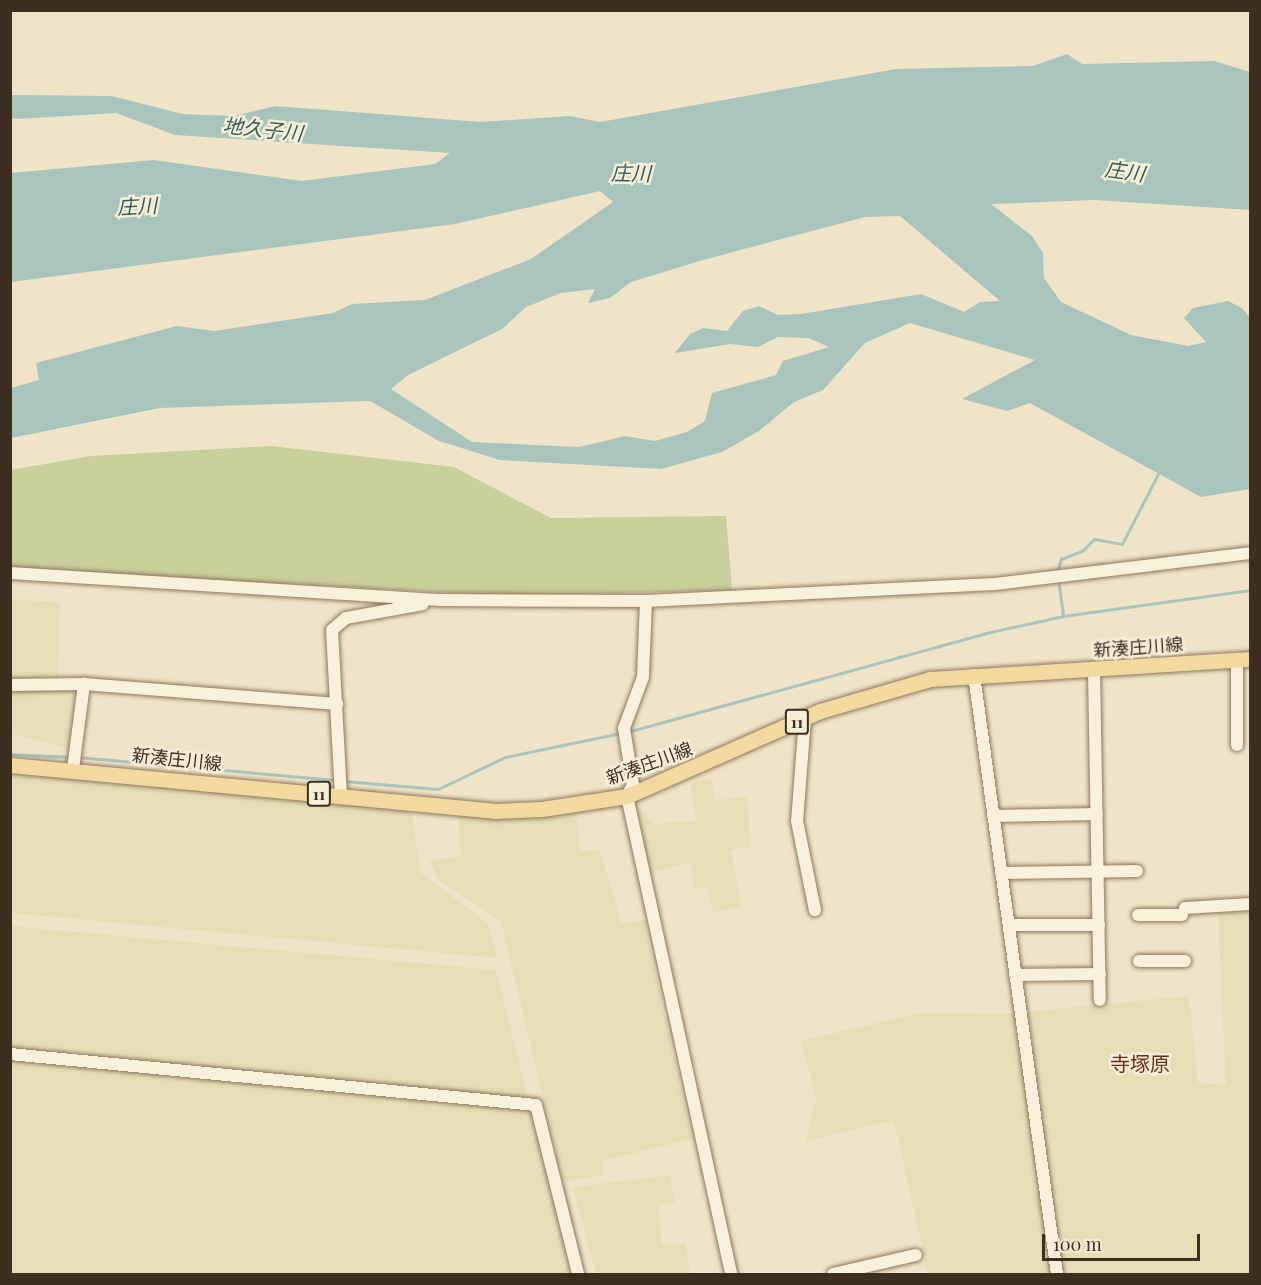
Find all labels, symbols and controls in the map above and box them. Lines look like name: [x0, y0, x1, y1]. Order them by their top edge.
water label: 地久子川: [222, 112, 304, 144]
water label: 庄川: [1104, 155, 1146, 185]
water label: 庄川: [611, 160, 651, 184]
water label: 庄川: [116, 192, 158, 218]
street label: 新湊庄川線: [1092, 633, 1184, 661]
road number: 11: [784, 709, 810, 735]
street label: 新湊庄川線: [603, 737, 695, 789]
street label: 新湊庄川線: [131, 744, 223, 774]
road number: 11: [306, 781, 332, 807]
district label: 寺塚原: [1110, 1050, 1170, 1074]
scale bar: [1045, 1222, 1202, 1260]
text: 100 m: [1053, 1232, 1102, 1256]

